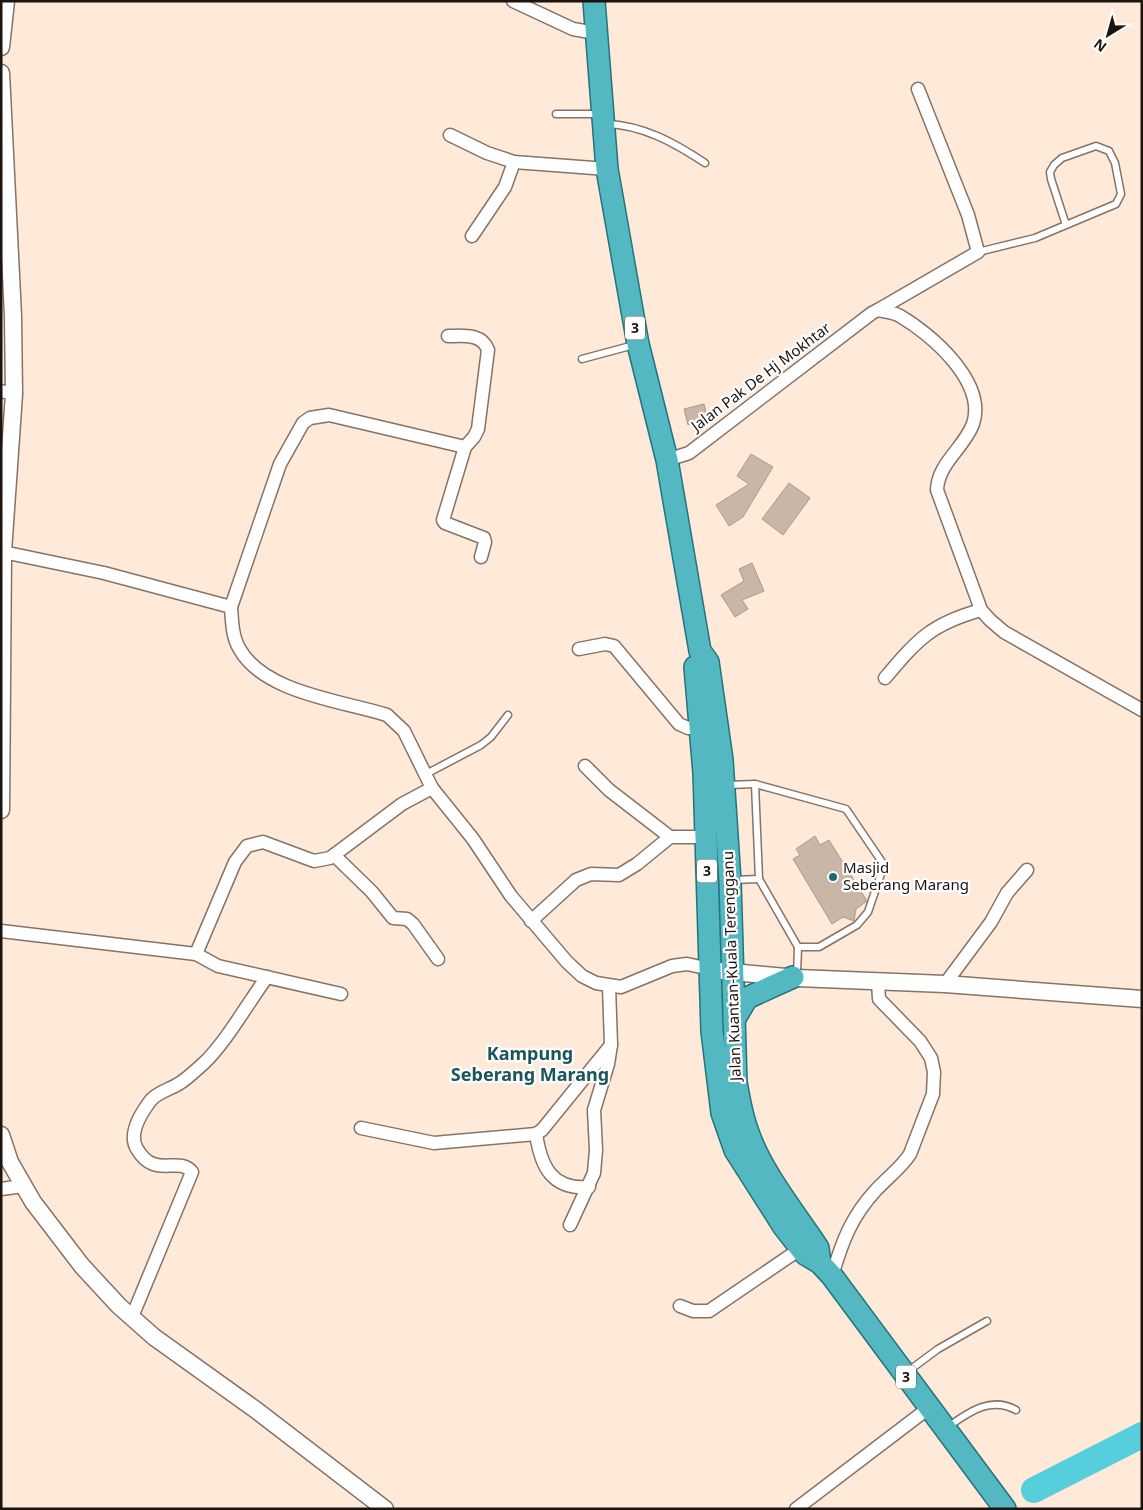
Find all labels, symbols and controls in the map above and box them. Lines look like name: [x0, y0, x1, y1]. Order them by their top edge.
north arrow: [1083, 10, 1133, 60]
text: N: [1090, 35, 1110, 57]
road number: 3: [625, 316, 645, 339]
street label: Jalan Pak De Hj Mokhtar: [685, 317, 834, 436]
street label: Jalan Kuantan-Kuala Terengganu: [717, 851, 745, 1083]
place label: Masjid Seberang Marang: [843, 857, 969, 894]
road number: 3: [697, 859, 717, 882]
marker: Masjid Seberang Marang: [827, 871, 839, 883]
district label: Kampung Seberang Marang: [451, 1041, 609, 1086]
road number: 3: [896, 1365, 916, 1388]

